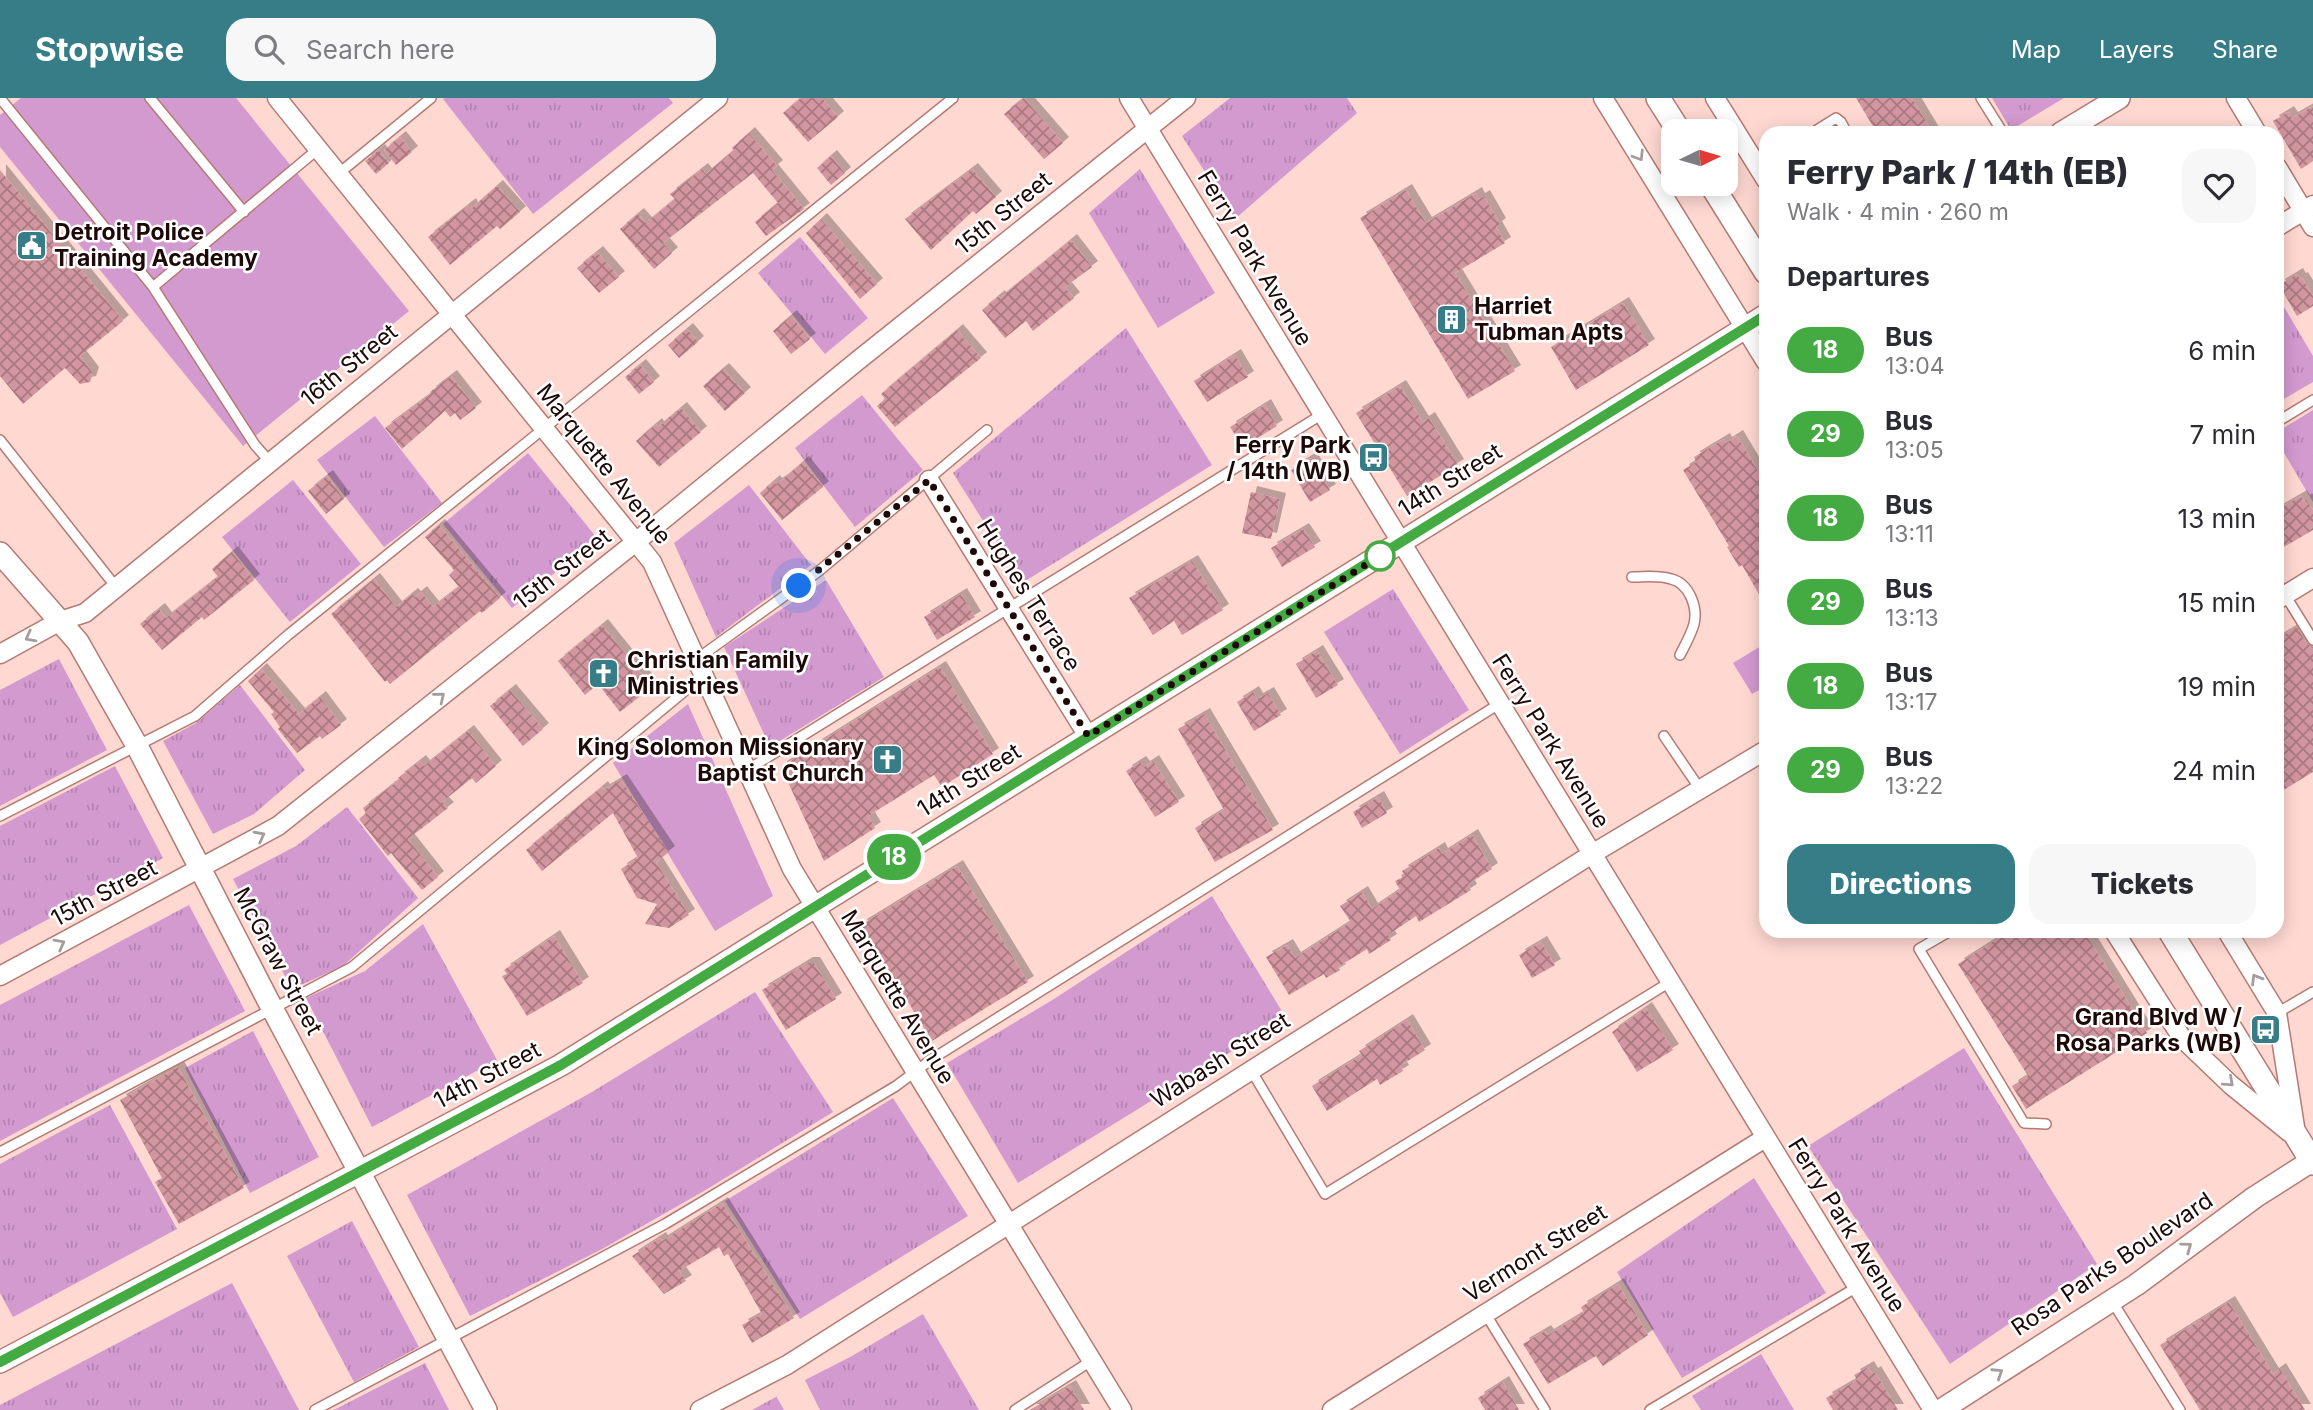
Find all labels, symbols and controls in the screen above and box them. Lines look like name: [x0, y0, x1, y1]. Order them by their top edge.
search box: [226, 18, 716, 81]
text: Stopwise: [35, 29, 184, 69]
icon: search: [250, 30, 288, 68]
text: Search here: [306, 34, 455, 65]
text: Map: [2011, 35, 2061, 64]
text: Layers: [2099, 35, 2174, 64]
text: Share: [2212, 35, 2278, 64]
north arrow: [1661, 119, 1738, 196]
map controls: [1661, 119, 1738, 196]
one-way arrow: [1630, 149, 1643, 162]
button: heart: [2182, 149, 2256, 223]
text: Ferry Park / 14th (EB): [1787, 152, 2129, 192]
street label: 15th Street: [949, 165, 1057, 260]
street label: Ferry Park Avenue: [1191, 165, 1319, 351]
text: Walk · 4 min · 260 m: [1787, 198, 2009, 226]
place label: Detroit Police Training Academy: [54, 218, 258, 272]
public building icon: Detroit Police Training Academy: [14, 228, 48, 262]
text: Departures: [1787, 261, 1930, 292]
place label: Harriet Tubman Apts: [1474, 292, 1624, 346]
building icon: Harriet Tubman Apts: [1434, 302, 1468, 336]
street label: 16th Street: [295, 317, 403, 412]
text: Bus: [1885, 321, 1933, 352]
text: 18: [1813, 335, 1838, 364]
text: 6 min: [2188, 335, 2256, 366]
text: 13:04: [1885, 352, 1945, 380]
street label: Marquette Avenue: [531, 378, 677, 550]
text: Bus: [1885, 405, 1933, 436]
text: 29: [1810, 419, 1841, 448]
text: 7 min: [2190, 419, 2256, 450]
place label: Ferry Park / 14th (WB): [1226, 431, 1352, 485]
text: 13:05: [1885, 436, 1944, 464]
street label: 14th Street: [1393, 437, 1507, 523]
bus stop icon: Ferry Park / 14th (WB): [1357, 441, 1391, 475]
text: Bus: [1885, 489, 1933, 520]
text: 18: [1813, 503, 1838, 532]
text: 13 min: [2178, 503, 2256, 534]
street label: Hughes Terrace: [971, 514, 1087, 676]
text: 13:11: [1885, 520, 1934, 548]
street label: 15th Street: [508, 522, 617, 616]
unlabelled marker: [1365, 541, 1395, 571]
your location: [781, 568, 816, 603]
text: Bus: [1885, 573, 1933, 604]
text: 29: [1810, 587, 1841, 616]
text: 15 min: [2178, 587, 2256, 618]
text: 13:13: [1885, 604, 1939, 632]
one-way arrow: [25, 629, 37, 643]
place label: Christian Family Ministries: [627, 646, 809, 700]
street label: Ferry Park Avenue: [1486, 649, 1616, 833]
church icon: Christian Family Ministries: [587, 656, 621, 690]
text: Bus: [1885, 657, 1933, 688]
text: 18: [1813, 671, 1838, 700]
text: 19 min: [2178, 671, 2256, 702]
text: 13:17: [1885, 688, 1938, 716]
one-way arrow: [433, 693, 445, 706]
place label: King Solomon Missionary Baptist Church: [577, 733, 864, 787]
street label: 14th Street: [912, 737, 1026, 823]
text: Bus: [1885, 741, 1933, 772]
church icon: King Solomon Missionary Baptist Church: [870, 743, 904, 777]
text: 29: [1810, 755, 1841, 784]
text: 24 min: [2172, 755, 2256, 786]
text: 13:22: [1885, 772, 1943, 800]
one-way arrow: [253, 831, 265, 844]
line badge: 18: [862, 834, 926, 880]
text: 18: [881, 842, 907, 871]
button: Directions: [1787, 844, 2015, 924]
button: Tickets: [2029, 844, 2256, 924]
street label: 15th Street: [46, 853, 162, 933]
street label: McGraw Street: [227, 883, 329, 1040]
street label: Marquette Avenue: [835, 905, 961, 1089]
one-way arrow: [53, 939, 65, 952]
one-way arrow: [2252, 973, 2265, 986]
place label: Grand Blvd W / Rosa Parks (WB): [2056, 1003, 2242, 1057]
street label: Wabash Street: [1145, 1006, 1295, 1114]
bus stop icon: Grand Blvd W / Rosa Parks (WB): [2248, 1013, 2282, 1047]
street label: 14th Street: [429, 1035, 546, 1115]
one-way arrow: [2220, 1074, 2233, 1086]
street label: Ferry Park Avenue: [1782, 1133, 1912, 1317]
street label: Rosa Parks Boulevard: [2006, 1186, 2218, 1342]
street label: Vermont Street: [1458, 1198, 1612, 1308]
one-way arrow: [2179, 1243, 2192, 1255]
one-way arrow: [1990, 1369, 2003, 1381]

